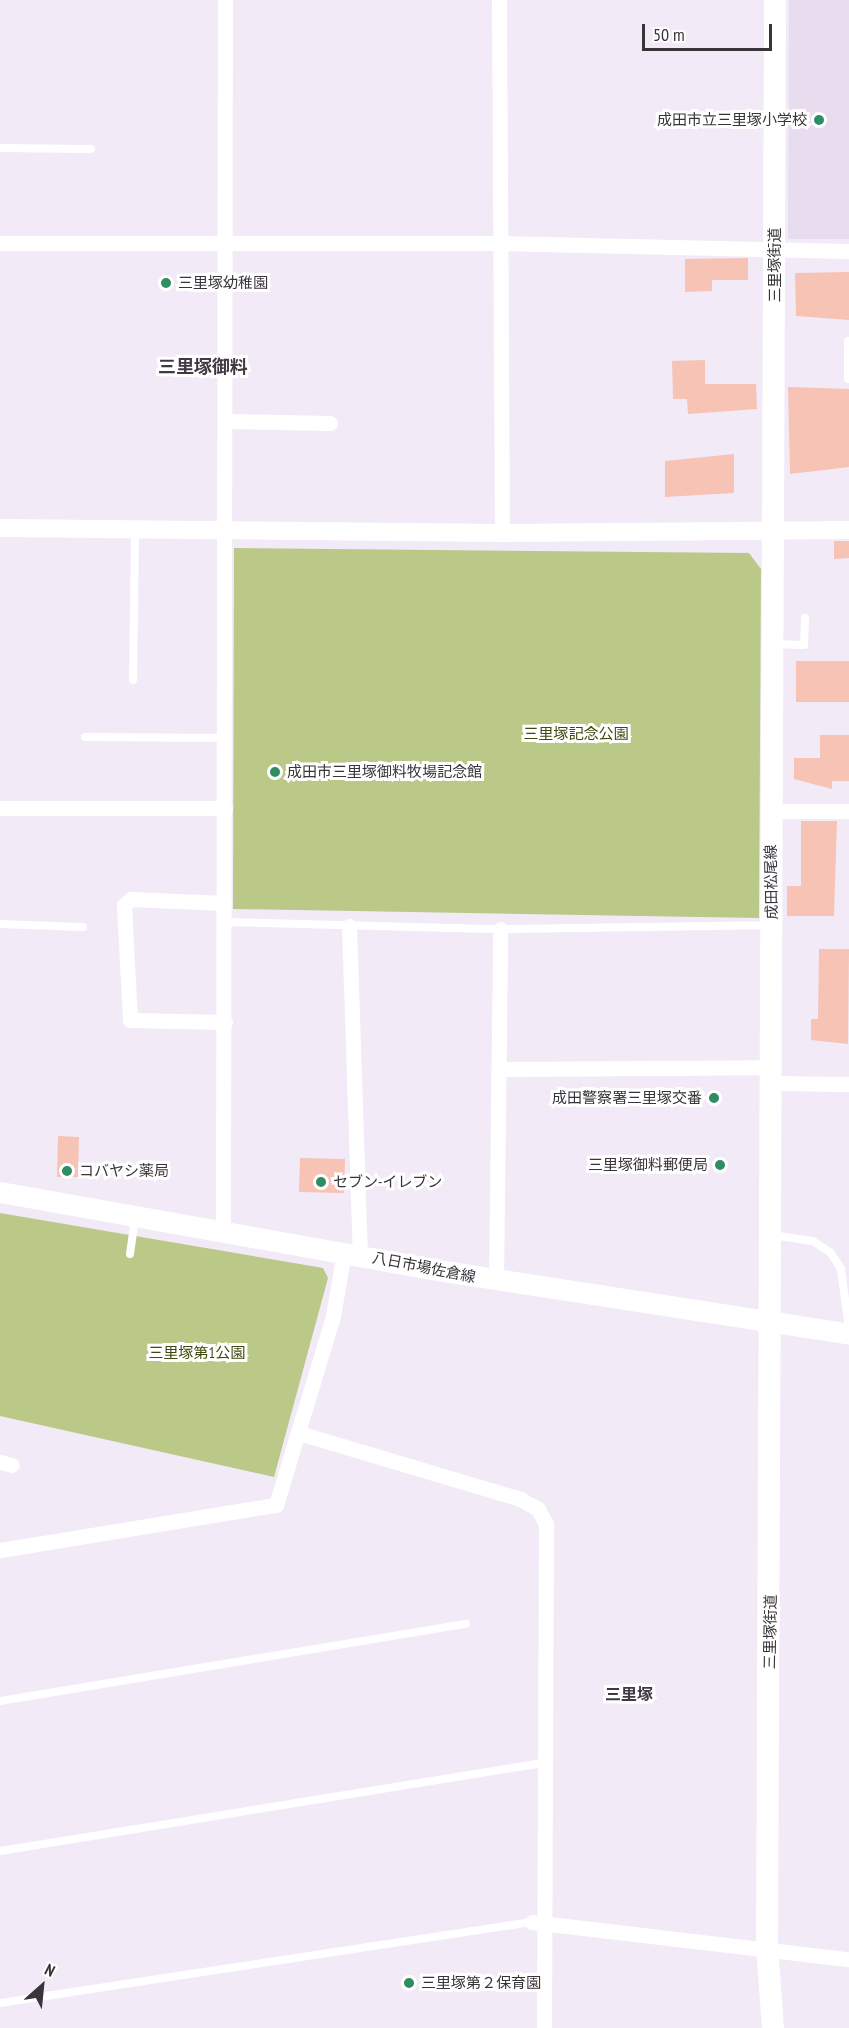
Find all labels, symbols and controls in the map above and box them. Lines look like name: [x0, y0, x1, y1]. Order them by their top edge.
scale bar: [645, 12, 776, 50]
text: 50 m: [653, 23, 685, 46]
place label: 成田市立三里塚小学校: [657, 111, 807, 129]
marker: 成田市立三里塚小学校: [812, 113, 826, 127]
street label: 三里塚街道: [766, 228, 784, 302]
place label: 三里塚幼稚園: [178, 274, 268, 292]
marker: 三里塚幼稚園: [159, 276, 173, 290]
district label: 三里塚御料: [158, 356, 248, 378]
park label: 三里塚記念公園: [524, 725, 628, 743]
place label: 成田市三里塚御料牧場記念館: [287, 763, 482, 781]
marker: 成田市三里塚御料牧場記念館: [268, 765, 282, 779]
street label: 成田松尾線: [761, 844, 781, 920]
place label: 成田警察署三里塚交番: [552, 1089, 702, 1107]
marker: 成田警察署三里塚交番: [707, 1091, 721, 1105]
place label: 三里塚御料郵便局: [588, 1156, 708, 1174]
marker: 三里塚御料郵便局: [713, 1158, 727, 1172]
place label: コバヤシ薬局: [79, 1162, 169, 1180]
marker: コバヤシ薬局: [60, 1164, 74, 1178]
place label: セブン-イレブン: [333, 1173, 442, 1191]
marker: セブン-イレブン: [314, 1175, 328, 1189]
street label: 八日市場佐倉線: [371, 1248, 477, 1286]
park label: 三里塚第1公園: [149, 1344, 245, 1362]
street label: 三里塚街道: [760, 1594, 780, 1670]
district label: 三里塚: [605, 1684, 653, 1704]
north arrow: [12, 1956, 72, 2016]
text: N: [42, 1959, 59, 1981]
place label: 三里塚第２保育園: [421, 1974, 541, 1992]
marker: 三里塚第２保育園: [402, 1976, 416, 1990]

